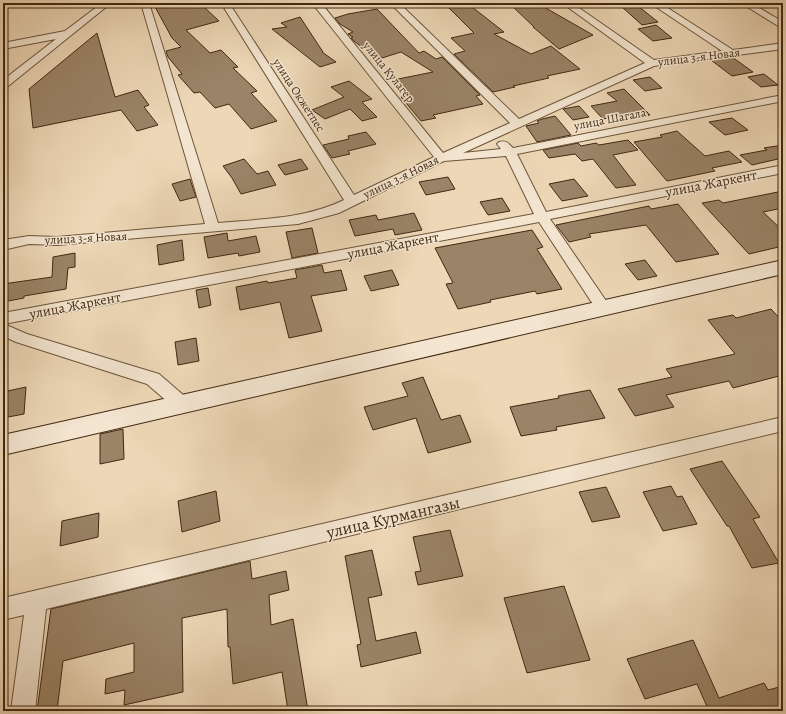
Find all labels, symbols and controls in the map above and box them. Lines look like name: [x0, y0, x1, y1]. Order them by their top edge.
street label: улица Кулагер: [359, 37, 419, 106]
street label: улица 3-я Новая: [656, 44, 741, 70]
street label: улица Окжетпес: [269, 54, 329, 135]
street label: улица Шагала: [572, 104, 648, 134]
street label: улица 3-я Новая: [360, 152, 442, 203]
street label: улица Жаркент: [663, 165, 758, 202]
street label: улица Жаркент: [345, 227, 440, 264]
street label: улица 3-я Новая: [43, 228, 128, 248]
street label: улица Жаркент: [27, 287, 122, 324]
street label: улица Курмангазы: [323, 491, 462, 544]

